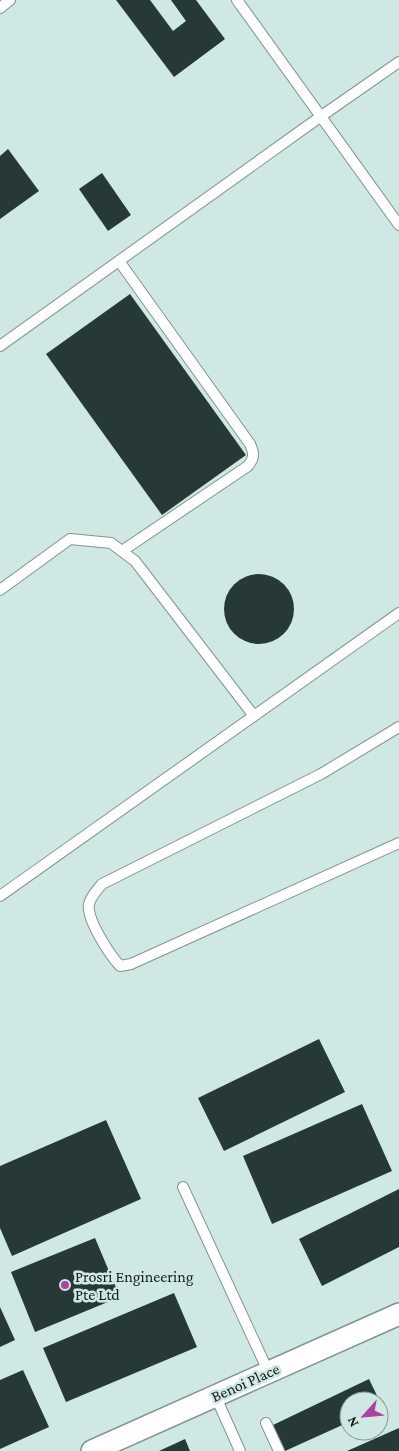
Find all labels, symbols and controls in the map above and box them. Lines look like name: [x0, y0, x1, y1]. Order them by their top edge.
place label: Prosri Engineering Pte Ltd: [75, 1268, 194, 1303]
marker: Prosri Engineering Pte Ltd: [59, 1279, 71, 1291]
street label: Benoi Place: [209, 1360, 282, 1405]
north arrow: [339, 1391, 389, 1441]
text: N: [343, 1414, 362, 1430]

